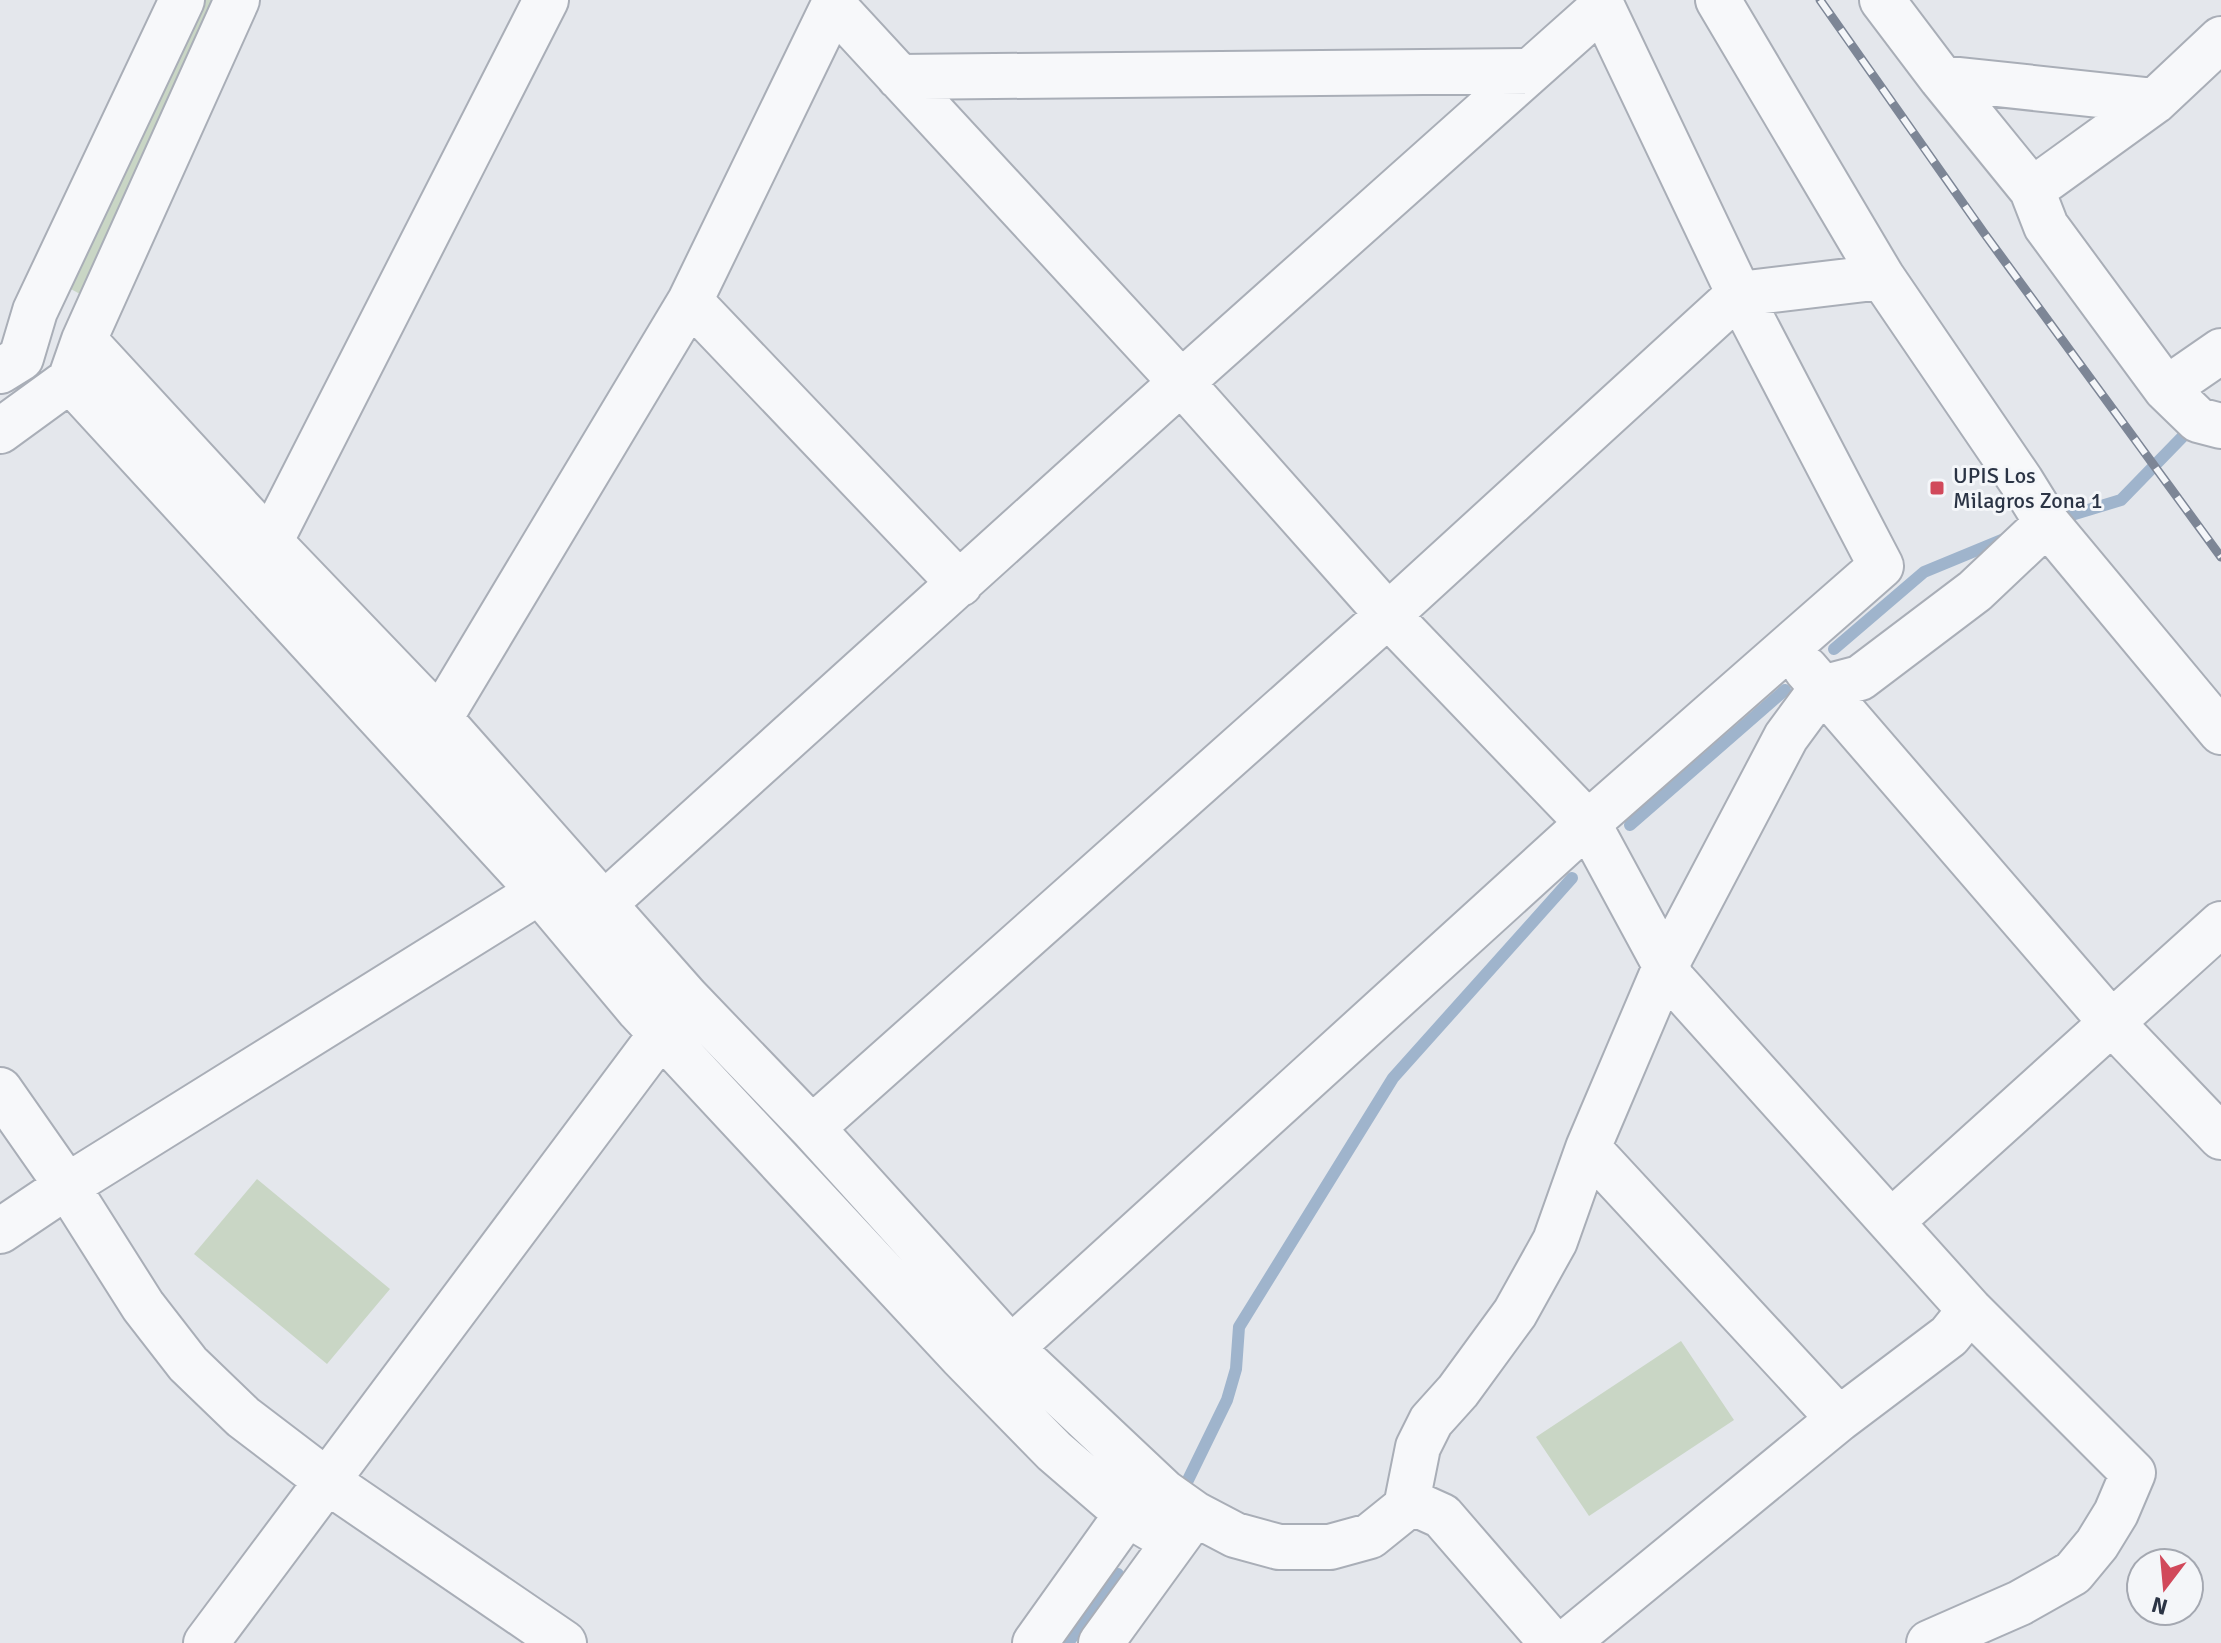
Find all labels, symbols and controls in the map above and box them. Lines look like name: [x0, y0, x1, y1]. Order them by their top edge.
place label: UPIS Los Milagros Zona 1: [1953, 462, 2103, 514]
marker: UPIS Los Milagros Zona 1: [1928, 479, 1946, 497]
north arrow: [2125, 1547, 2205, 1627]
text: N: [2149, 1591, 2171, 1621]

